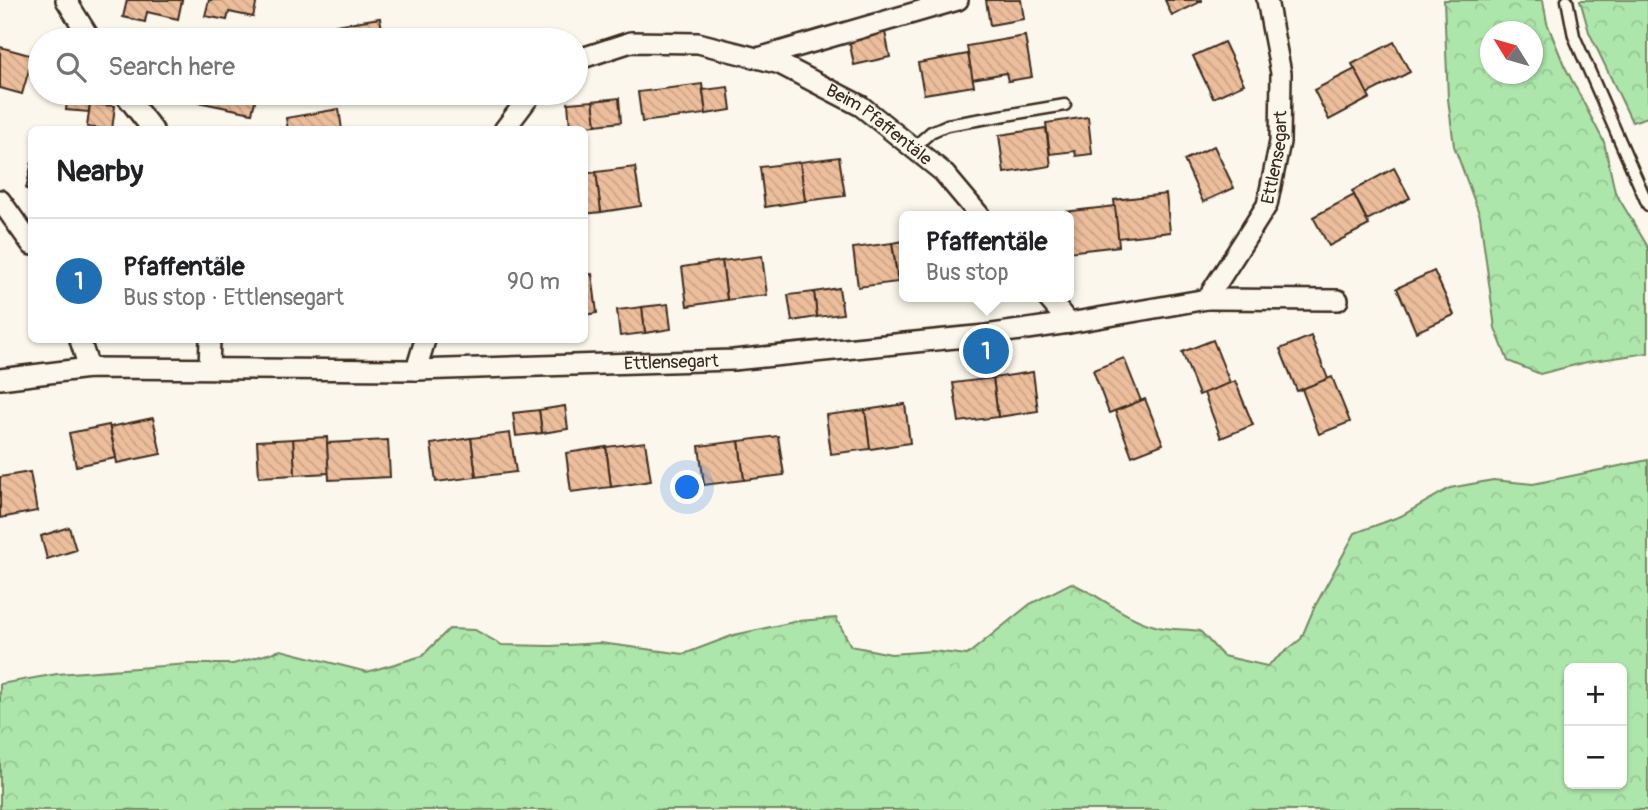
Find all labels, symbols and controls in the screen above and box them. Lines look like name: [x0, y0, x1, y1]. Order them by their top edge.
north arrow: [1480, 21, 1543, 84]
search box: [28, 28, 588, 105]
icon: search: [52, 48, 90, 86]
text: Search here: [108, 51, 235, 83]
street label: Beim Pfaffentäle: [822, 78, 937, 170]
street label: Ettlensegart: [1256, 110, 1292, 206]
text: Nearby: [56, 153, 143, 190]
popup: [899, 211, 1074, 302]
text: Pfaffentäle: [926, 226, 1047, 258]
text: Pfaffentäle: [123, 251, 245, 283]
text: Bus stop: [926, 258, 1009, 287]
text: 1: [75, 267, 84, 296]
text: 90 m: [507, 267, 560, 296]
text: Bus stop · Ettlensegart: [123, 283, 344, 312]
pin: 1: [963, 325, 1009, 377]
street label: Ettlensegart: [624, 349, 720, 375]
your location: [670, 470, 704, 504]
map controls: [1564, 663, 1627, 789]
button: +: [1564, 663, 1627, 726]
button: −: [1564, 726, 1627, 789]

